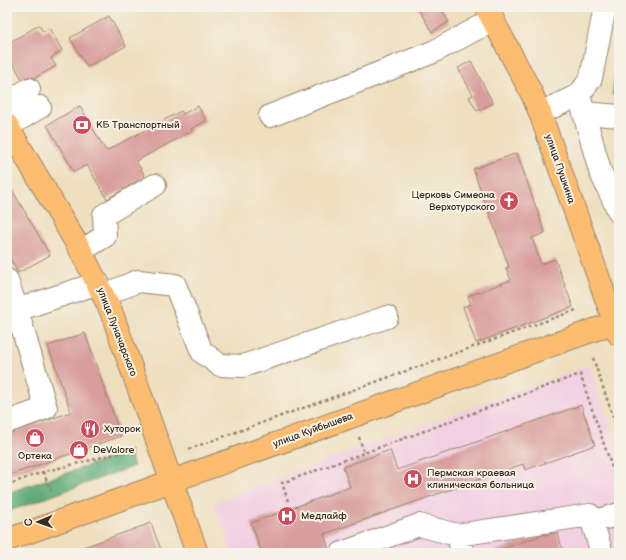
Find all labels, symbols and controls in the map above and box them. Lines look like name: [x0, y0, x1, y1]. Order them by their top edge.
bank icon: КБ Транспортный: [71, 114, 93, 136]
place label: КБ Транспортный: [96, 119, 180, 131]
street label: улица Пушкина: [542, 133, 578, 205]
place label: Церковь Симеона Верхотурского: [412, 189, 495, 213]
church icon: Церковь Симеона Верхотурского: [498, 190, 520, 212]
street label: улица Луначарского: [95, 286, 139, 378]
street label: улица Куйбышева: [271, 410, 355, 450]
restaurant icon: Хуторок: [79, 418, 101, 440]
place label: Хуторок: [104, 423, 141, 435]
shop icon: Ортека: [24, 427, 46, 449]
shop icon: DeValore: [68, 439, 90, 461]
place label: DeValore: [93, 444, 134, 456]
place label: Ортека: [18, 450, 52, 462]
place label: Пермская краевая клиническая больница: [427, 467, 534, 491]
hospital icon: Пермская краевая клиническая больница: [402, 468, 424, 490]
north arrow: [18, 502, 58, 542]
hospital icon: Медлайф: [276, 505, 298, 527]
place label: Медлайф: [301, 510, 347, 522]
text: С: [22, 518, 35, 526]

